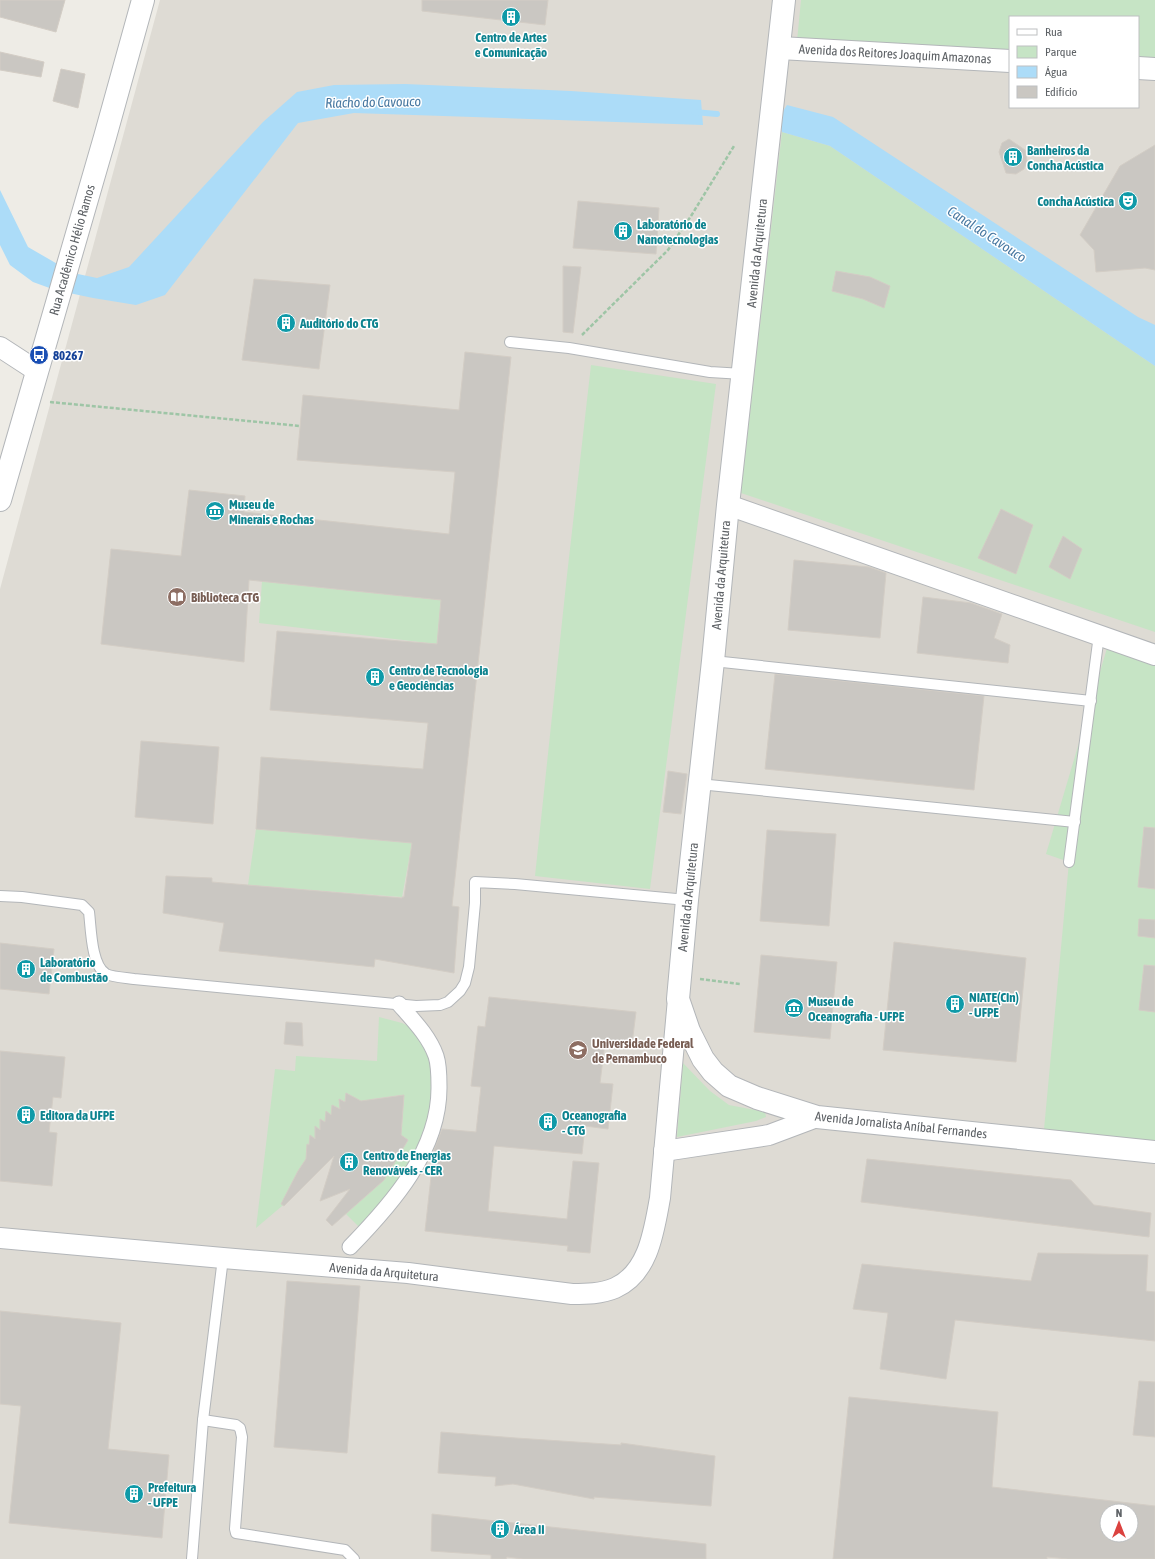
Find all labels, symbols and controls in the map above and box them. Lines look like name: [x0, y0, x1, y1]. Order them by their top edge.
building icon: Centro de Artes e Comunicação: [500, 6, 522, 28]
legend: [1009, 16, 1139, 108]
text: Rua: [1045, 25, 1062, 39]
place label: Centro de Artes e Comunicação: [475, 30, 547, 60]
street label: Avenida dos Reitores Joaquim Amazonas: [798, 41, 992, 67]
text: Parque: [1045, 45, 1077, 59]
text: Água: [1045, 65, 1067, 79]
text: Edifício: [1045, 85, 1078, 99]
water label: Riacho do Cavouco: [325, 93, 421, 111]
place label: Banheiros da Concha Acústica: [1027, 143, 1104, 173]
building icon: Banheiros da Concha Acústica: [1002, 146, 1024, 168]
street label: Rua Acadêmico Hélio Ramos: [46, 183, 98, 317]
theatre icon: Concha Acústica: [1117, 190, 1139, 212]
place label: Concha Acústica: [1037, 194, 1114, 209]
street label: Avenida da Arquitetura: [744, 198, 770, 308]
water label: Canal do Cavouco: [945, 203, 1030, 266]
place label: Laboratório de Nanotecnologias: [637, 217, 719, 247]
building icon: Laboratório de Nanotecnologias: [612, 220, 634, 242]
building icon: Auditório do CTG: [275, 312, 297, 334]
place label: Auditório do CTG: [299, 316, 379, 331]
bus stop icon: 80267: [28, 344, 50, 366]
place label: 80267: [53, 348, 84, 363]
place label: Museu de Minerais e Rochas: [229, 497, 314, 527]
museum icon: Museu de Minerais e Rochas: [204, 500, 226, 522]
street label: Avenida da Arquitetura: [709, 520, 733, 630]
library icon: Biblioteca CTG: [166, 586, 188, 608]
place label: Biblioteca CTG: [191, 590, 259, 605]
place label: Centro de Tecnologia e Geociências: [389, 663, 488, 693]
building icon: Centro de Tecnologia e Geociências: [364, 666, 386, 688]
street label: Avenida da Arquitetura: [675, 842, 701, 952]
place label: Laboratório de Combustão: [40, 955, 108, 985]
building icon: Laboratório de Combustão: [15, 958, 37, 980]
place label: NIATE(CIn) - UFPE: [969, 990, 1019, 1020]
building icon: NIATE(CIn) - UFPE: [944, 993, 966, 1015]
place label: Museu de Oceanografia - UFPE: [808, 994, 905, 1024]
museum icon: Museu de Oceanografia - UFPE: [783, 997, 805, 1019]
place label: Universidade Federal de Pernambuco: [592, 1036, 694, 1066]
school or university icon: Universidade Federal de Pernambuco: [567, 1039, 589, 1061]
building icon: Editora da UFPE: [15, 1104, 37, 1126]
place label: Editora da UFPE: [40, 1108, 115, 1123]
place label: Oceanografia - CTG: [562, 1108, 627, 1138]
street label: Avenida Jornalista Aníbal Fernandes: [814, 1109, 988, 1142]
building icon: Oceanografia - CTG: [537, 1111, 559, 1133]
place label: Centro de Energias Renováveis - CER: [363, 1148, 451, 1178]
building icon: Centro de Energias Renováveis - CER: [338, 1151, 360, 1173]
street label: Avenida da Arquitetura: [329, 1260, 439, 1284]
place label: Prefeitura - UFPE: [148, 1480, 196, 1510]
building icon: Prefeitura - UFPE: [123, 1483, 145, 1505]
north arrow: [1099, 1503, 1139, 1543]
text: N: [1116, 1507, 1122, 1519]
building icon: Área II: [489, 1518, 511, 1540]
place label: Área II: [513, 1522, 545, 1537]

